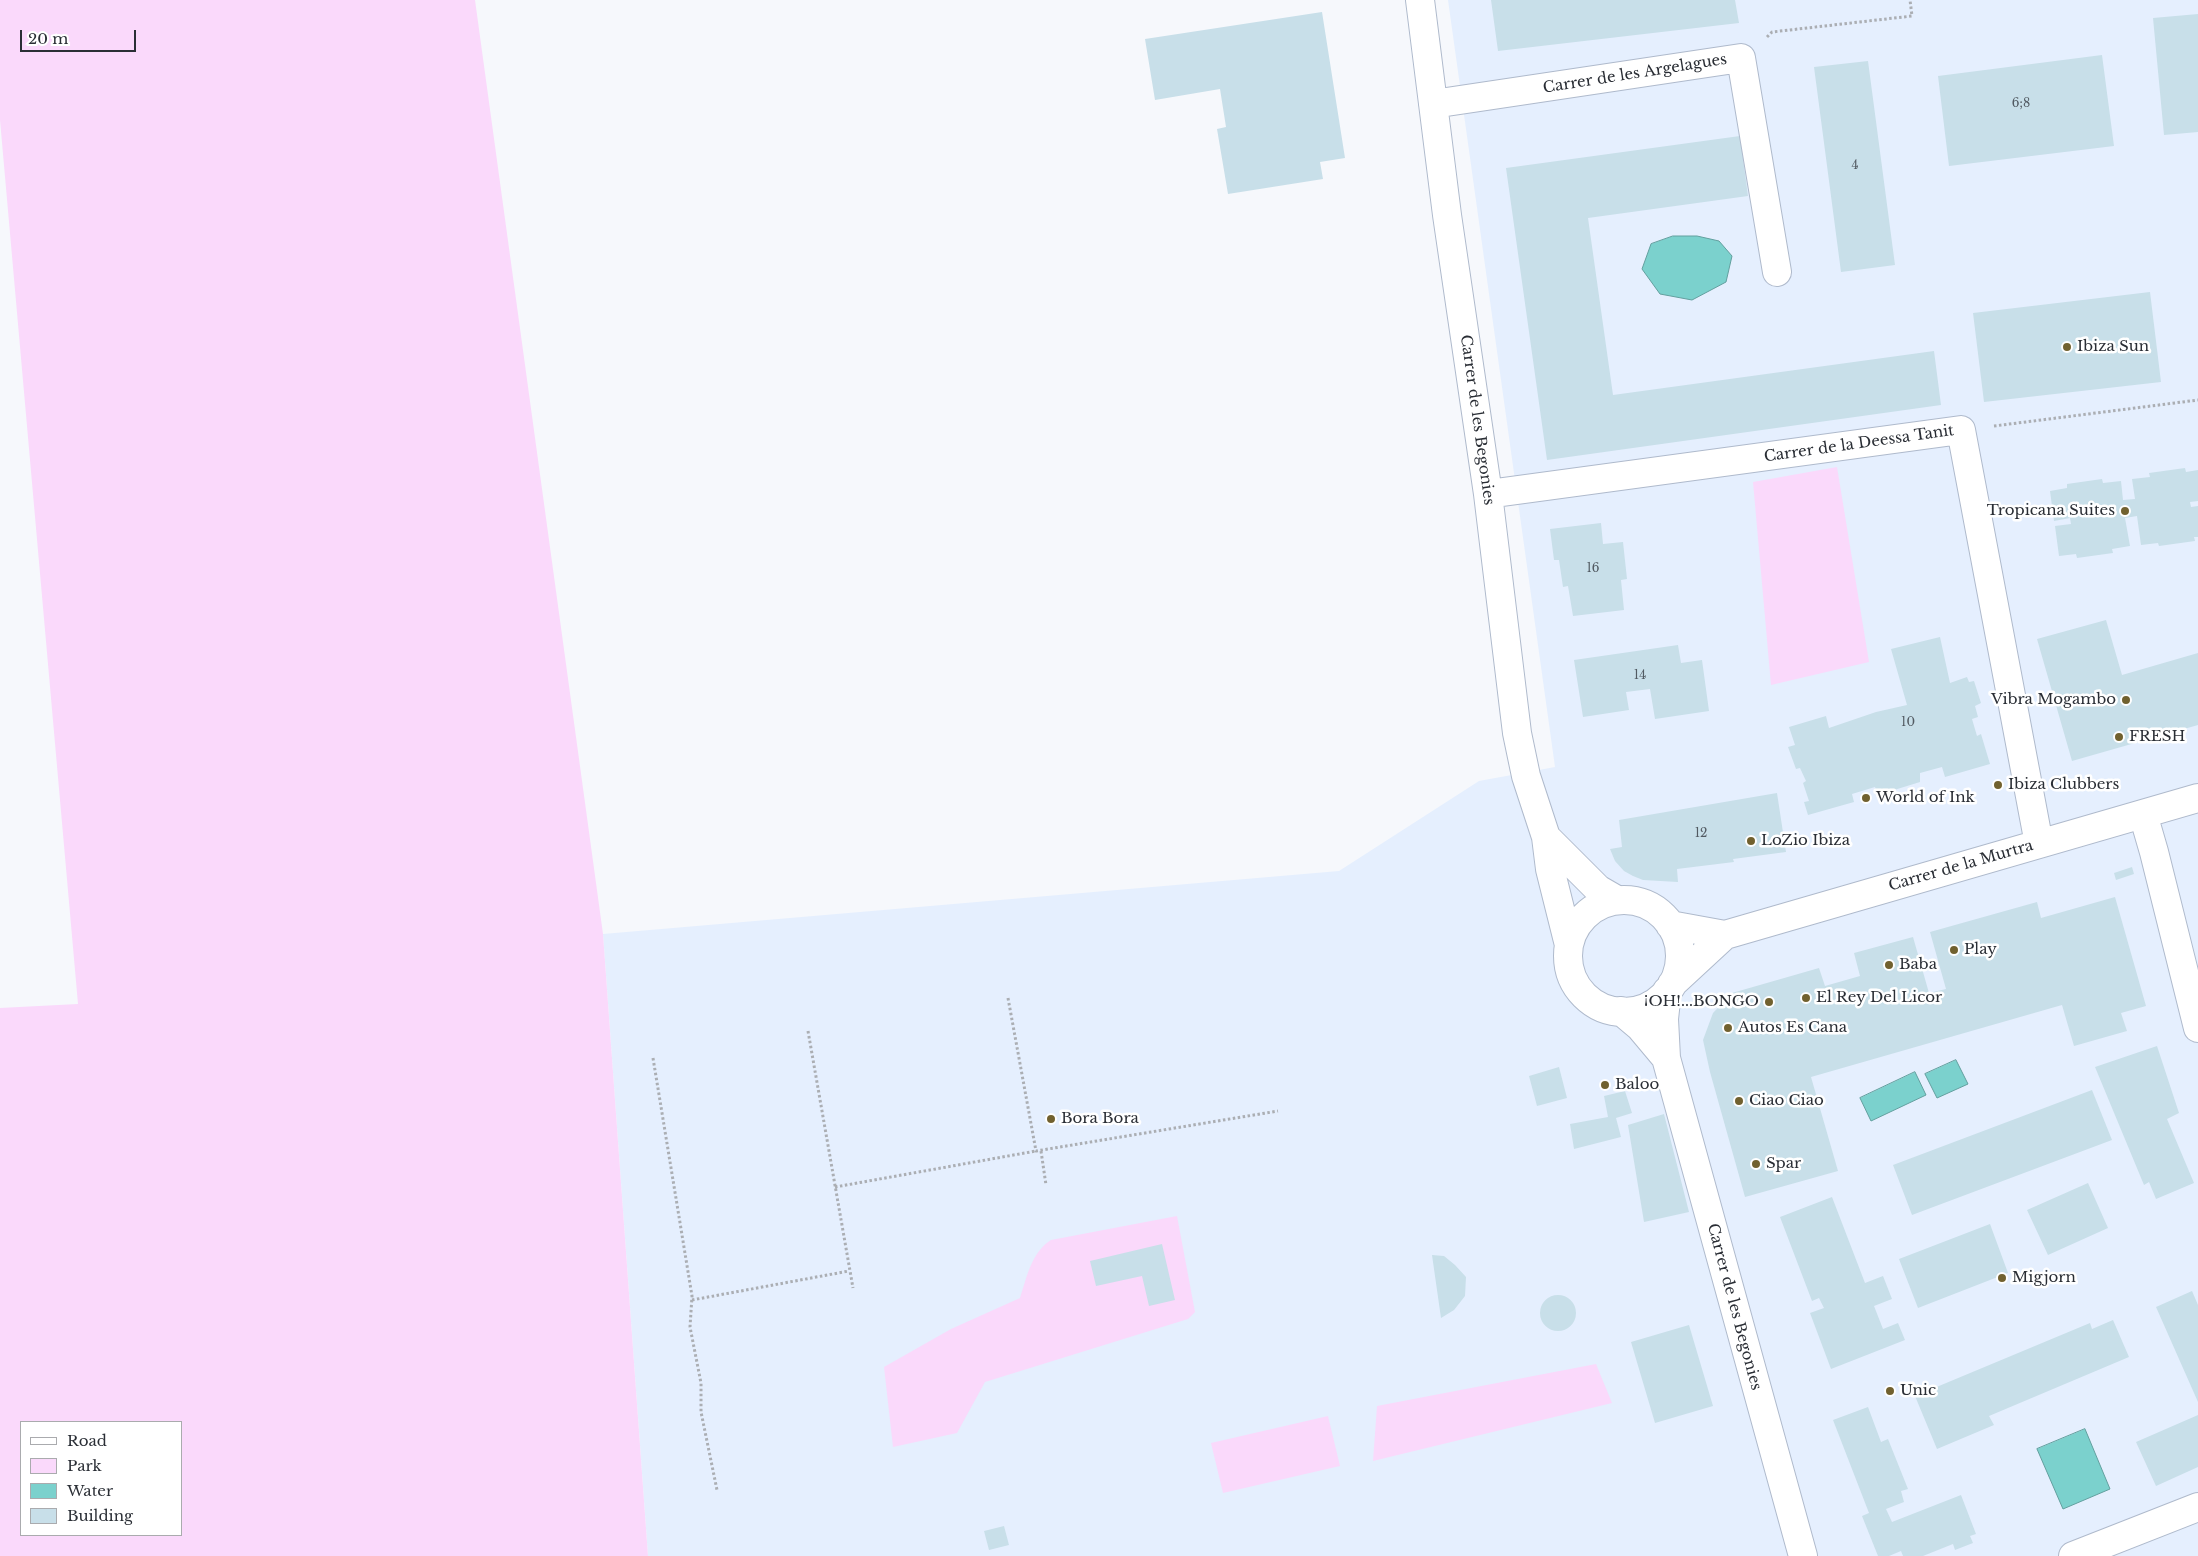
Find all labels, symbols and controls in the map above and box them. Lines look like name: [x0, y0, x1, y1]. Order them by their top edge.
scale bar: [22, 20, 139, 52]
text: 20 m: [28, 29, 68, 48]
street label: Carrer de les Argelagues: [1542, 51, 1728, 97]
house number: 6;8: [2012, 97, 2030, 111]
house number: 4: [1851, 159, 1859, 173]
street label: Carrer de les Begonies: [1456, 334, 1498, 506]
place label: Ibiza Sun: [2077, 338, 2149, 356]
marker: Ibiza Sun: [2061, 341, 2073, 353]
street label: Carrer de la Deessa Tanit: [1763, 422, 1955, 466]
place label: Tropicana Suites: [1987, 502, 2115, 520]
marker: Tropicana Suites: [2119, 505, 2131, 517]
house number: 16: [1586, 562, 1600, 576]
house number: 14: [1634, 669, 1646, 683]
place label: Vibra Mogambo: [1991, 691, 2116, 709]
marker: Vibra Mogambo: [2120, 694, 2132, 706]
house number: 10: [1901, 716, 1915, 730]
place label: FRESH: [2129, 728, 2185, 746]
marker: FRESH: [2113, 731, 2125, 743]
place label: Ibiza Clubbers: [2008, 776, 2119, 794]
marker: Ibiza Clubbers: [1992, 779, 2004, 791]
place label: World of Ink: [1876, 789, 1975, 807]
marker: World of Ink: [1860, 792, 1872, 804]
house number: 12: [1695, 827, 1707, 841]
place label: LoZio Ibiza: [1761, 832, 1850, 850]
marker: LoZio Ibiza: [1745, 835, 1757, 847]
street label: Carrer de la Murtra: [1887, 837, 2035, 895]
place label: Play: [1964, 941, 1997, 959]
marker: Play: [1948, 944, 1960, 956]
place label: Baba: [1899, 956, 1937, 974]
marker: Baba: [1883, 959, 1895, 971]
place label: El Rey Del Licor: [1816, 989, 1942, 1007]
marker: El Rey Del Licor: [1800, 992, 1812, 1004]
place label: ¡OH!...BONGO: [1644, 993, 1759, 1011]
marker: ¡OH!...BONGO: [1763, 996, 1775, 1008]
place label: Autos Es Cana: [1738, 1019, 1847, 1037]
marker: Autos Es Cana: [1722, 1022, 1734, 1034]
place label: Baloo: [1615, 1076, 1659, 1094]
marker: Baloo: [1599, 1079, 1611, 1091]
place label: Ciao Ciao: [1749, 1092, 1824, 1110]
marker: Ciao Ciao: [1733, 1095, 1745, 1107]
place label: Bora Bora: [1061, 1110, 1139, 1128]
marker: Bora Bora: [1045, 1113, 1057, 1125]
place label: Spar: [1766, 1155, 1801, 1173]
marker: Spar: [1750, 1158, 1762, 1170]
street label: Carrer de les Begonies: [1703, 1222, 1765, 1392]
place label: Migjorn: [2012, 1269, 2076, 1287]
marker: Migjorn: [1996, 1272, 2008, 1284]
place label: Unic: [1900, 1382, 1936, 1400]
marker: Unic: [1884, 1385, 1896, 1397]
legend: [20, 1421, 182, 1536]
text: Road: [67, 1431, 107, 1450]
text: Park: [67, 1456, 102, 1475]
text: Water: [67, 1481, 113, 1500]
text: Building: [67, 1506, 133, 1525]

